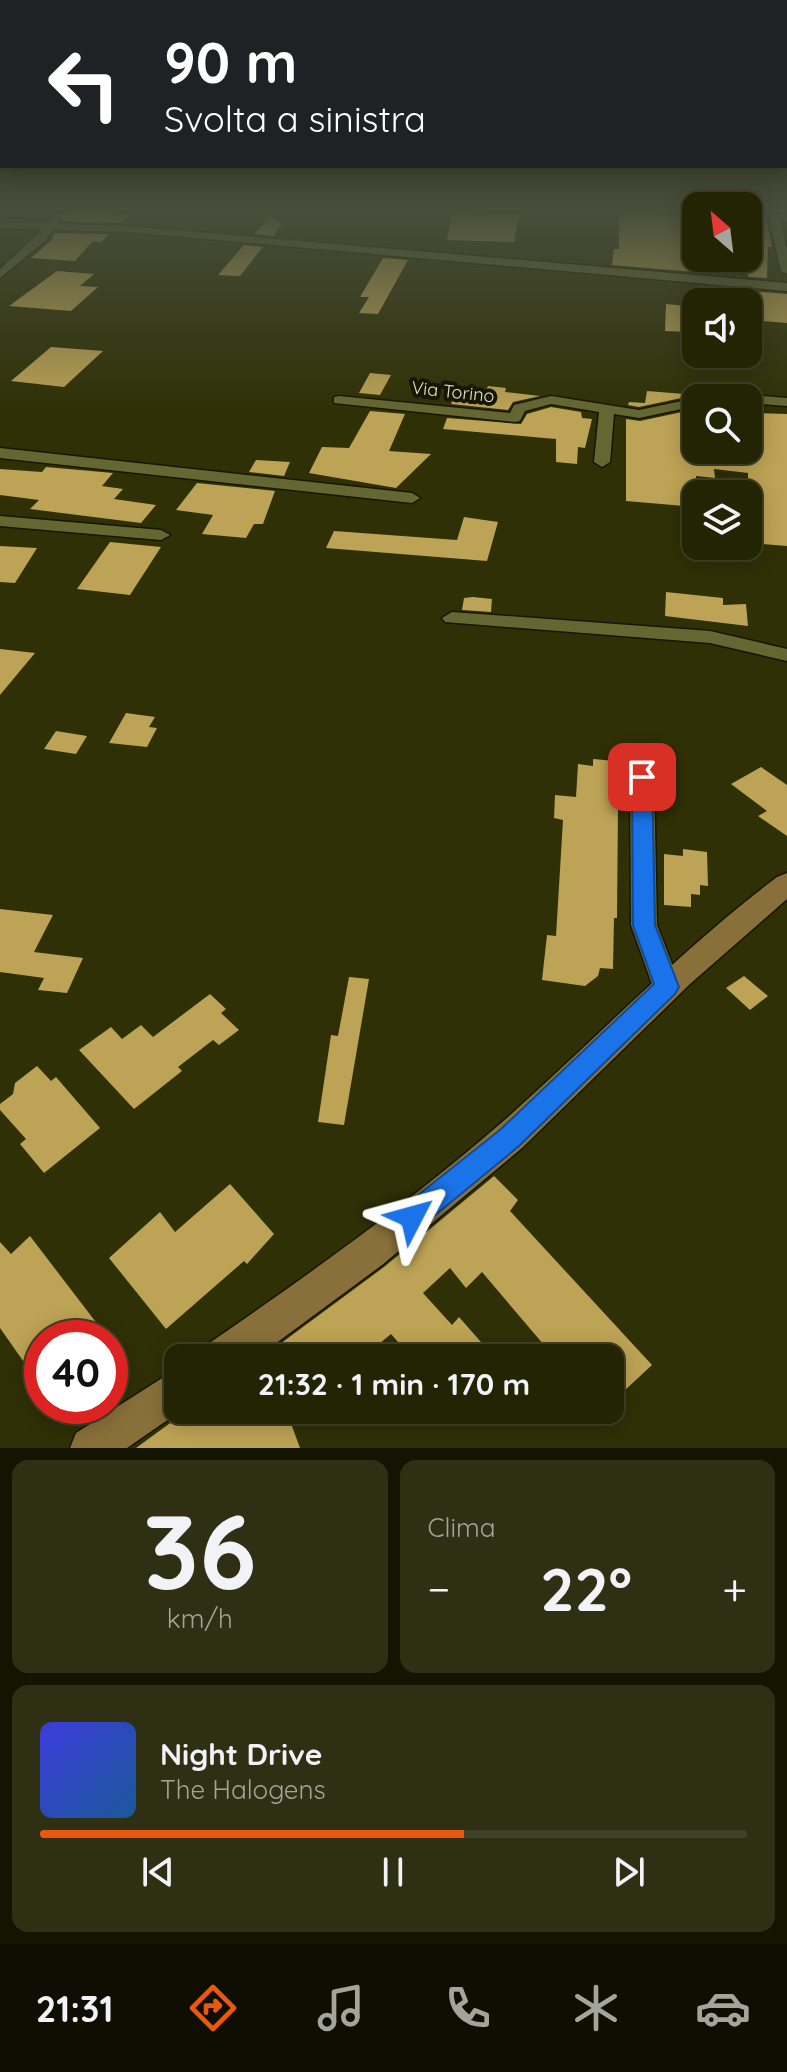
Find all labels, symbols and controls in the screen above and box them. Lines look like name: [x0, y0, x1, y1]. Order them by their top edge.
text: 90 m: [164, 27, 298, 97]
icon: left: [32, 32, 136, 136]
text: Svolta a sinistra: [164, 96, 426, 141]
north arrow: [682, 192, 762, 272]
map controls: [682, 192, 762, 560]
button: sound: [682, 288, 762, 368]
street label: Via Torino: [410, 376, 496, 407]
button: search: [682, 384, 762, 464]
button: layers: [682, 480, 762, 560]
pin: [608, 743, 676, 811]
icon: arrive: [620, 755, 664, 799]
position arrow: [370, 1175, 454, 1259]
speed limit sign: 40: [24, 1320, 128, 1424]
text: 21:32 · 1 min · 170 m: [258, 1365, 530, 1403]
text: 36: [143, 1485, 256, 1615]
text: Clima: [428, 1511, 496, 1544]
text: 22°: [540, 1551, 632, 1626]
text: −: [428, 1561, 450, 1616]
text: +: [722, 1561, 747, 1616]
text: km/h: [167, 1602, 233, 1635]
text: Night Drive: [160, 1735, 322, 1773]
text: The Halogens: [160, 1773, 326, 1806]
icon: previous: [136, 1850, 180, 1894]
icon: pause: [371, 1850, 415, 1894]
icon: next: [607, 1850, 651, 1894]
icon: directions: [185, 1980, 241, 2036]
icon: music: [313, 1980, 369, 2036]
icon: phone: [440, 1980, 496, 2036]
icon: climate: [568, 1980, 624, 2036]
icon: car: [695, 1980, 751, 2036]
text: 21:31: [36, 1986, 113, 2031]

